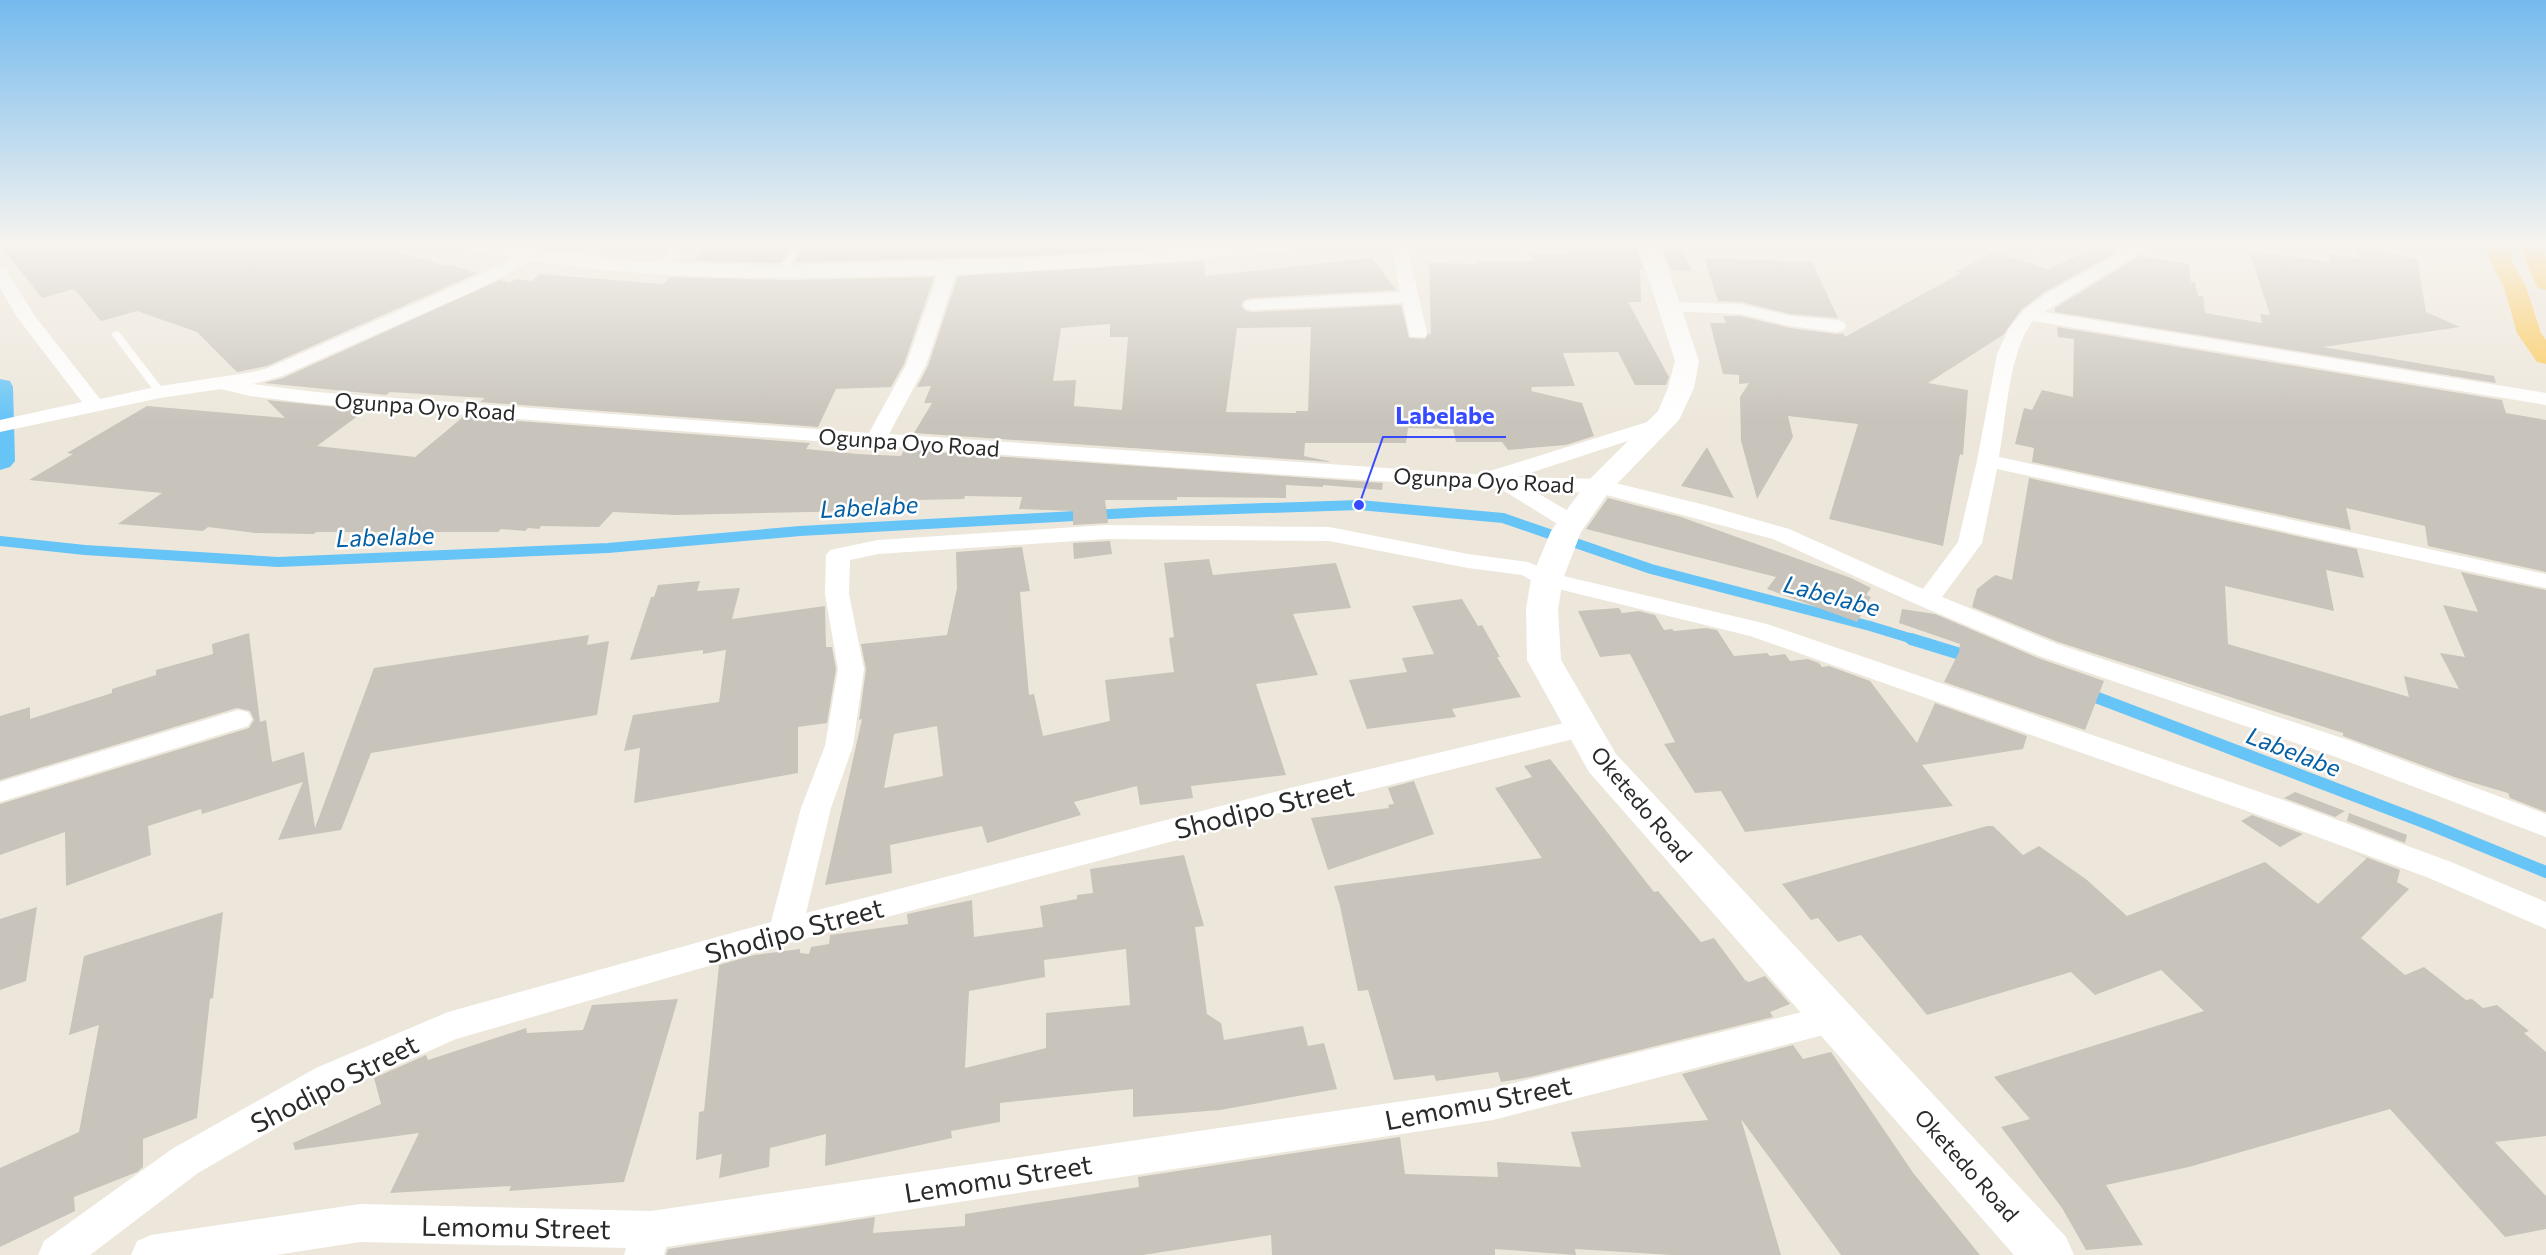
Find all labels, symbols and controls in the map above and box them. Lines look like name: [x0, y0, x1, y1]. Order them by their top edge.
street label: Ogunpa Oyo Road: [334, 386, 516, 426]
callout: Labelabe: [1383, 395, 1506, 437]
text: Labelabe: [1395, 400, 1495, 429]
street label: Ogunpa Oyo Road: [818, 422, 1000, 462]
street label: Ogunpa Oyo Road: [1393, 462, 1575, 498]
water label: Labelabe: [819, 489, 919, 523]
water label: Labelabe: [335, 520, 435, 552]
water label: Labelabe: [1781, 568, 1884, 622]
water label: Labelabe: [2243, 720, 2346, 782]
street label: Oketedo Road: [1586, 741, 1698, 867]
street label: Shodipo Street: [1171, 769, 1357, 845]
street label: Shodipo Street: [701, 890, 887, 970]
street label: Shodipo Street: [245, 1027, 423, 1139]
street label: Lemomu Street: [1382, 1068, 1574, 1136]
street label: Oketedo Road: [1909, 1103, 2025, 1227]
street label: Lemomu Street: [902, 1147, 1094, 1209]
street label: Lemomu Street: [421, 1209, 611, 1245]

